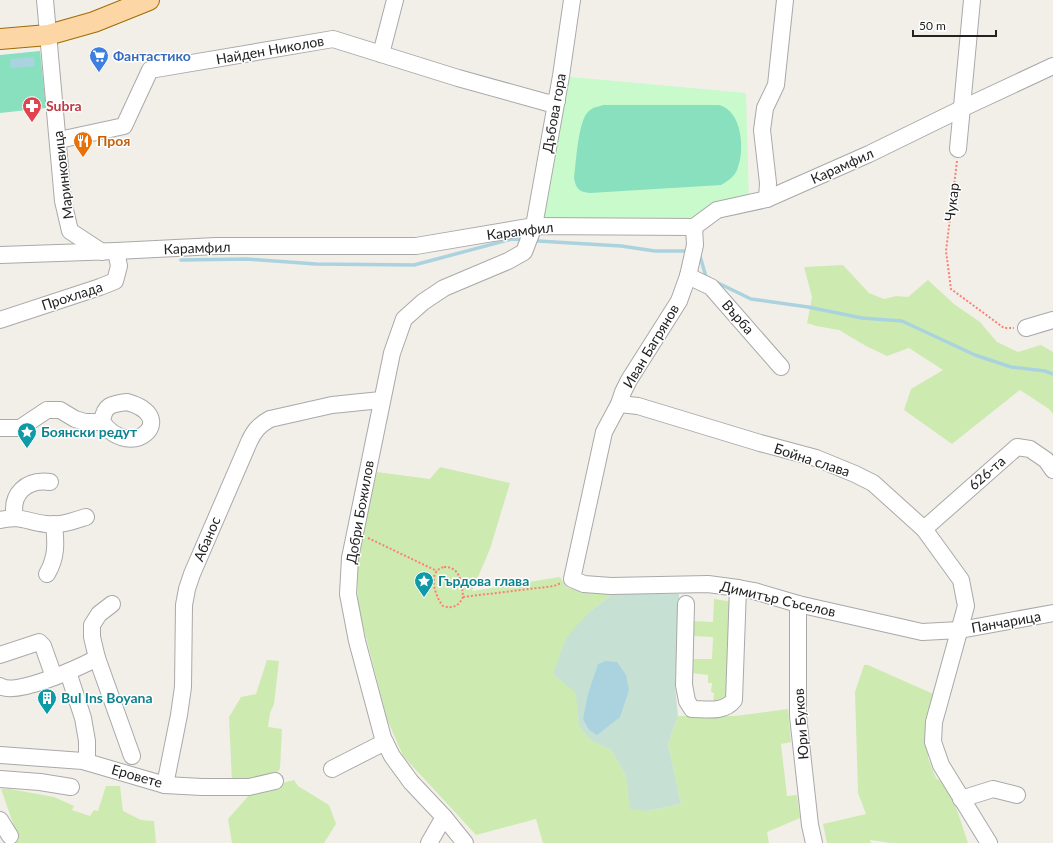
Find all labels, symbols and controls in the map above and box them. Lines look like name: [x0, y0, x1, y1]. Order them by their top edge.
scale bar: [913, 12, 996, 38]
text: 50 m: [919, 18, 946, 33]
street label: Найден Николов: [215, 32, 325, 67]
supermarket icon: Фантастико: [88, 45, 110, 73]
place label: Фантастико: [113, 47, 191, 64]
street label: Дъбова гора: [538, 72, 569, 154]
pharmacy icon: Subra: [21, 95, 43, 123]
place label: Subra: [46, 97, 82, 114]
street label: Маринковица: [49, 130, 76, 220]
restaurant icon: Проя: [72, 130, 94, 158]
place label: Проя: [97, 132, 130, 149]
street label: Карамфил: [808, 144, 876, 187]
street label: Чукар: [941, 182, 962, 222]
street label: Карамфил: [486, 218, 554, 243]
street label: Карамфил: [163, 238, 231, 257]
street label: Прохлада: [39, 278, 105, 313]
street label: Върба: [719, 296, 758, 337]
street label: Иван Багрянов: [619, 301, 682, 391]
place icon: Боянски редут: [16, 421, 38, 449]
place label: Боянски редут: [41, 423, 138, 440]
street label: Бойна слава: [772, 439, 852, 480]
street label: 626-та: [965, 452, 1009, 493]
street label: Добри Божилов: [342, 459, 377, 565]
street label: Абанос: [190, 514, 224, 564]
place icon: Гърдова глава: [413, 570, 435, 598]
place label: Гърдова глава: [438, 572, 529, 589]
street label: Димитър Съселов: [719, 577, 837, 620]
street label: Панчарица: [970, 607, 1042, 636]
building icon: Bul Ins Boyana: [36, 687, 58, 715]
street label: Юри Буков: [790, 688, 811, 760]
place label: Bul Ins Boyana: [61, 689, 153, 706]
street label: Еровете: [110, 760, 165, 791]

